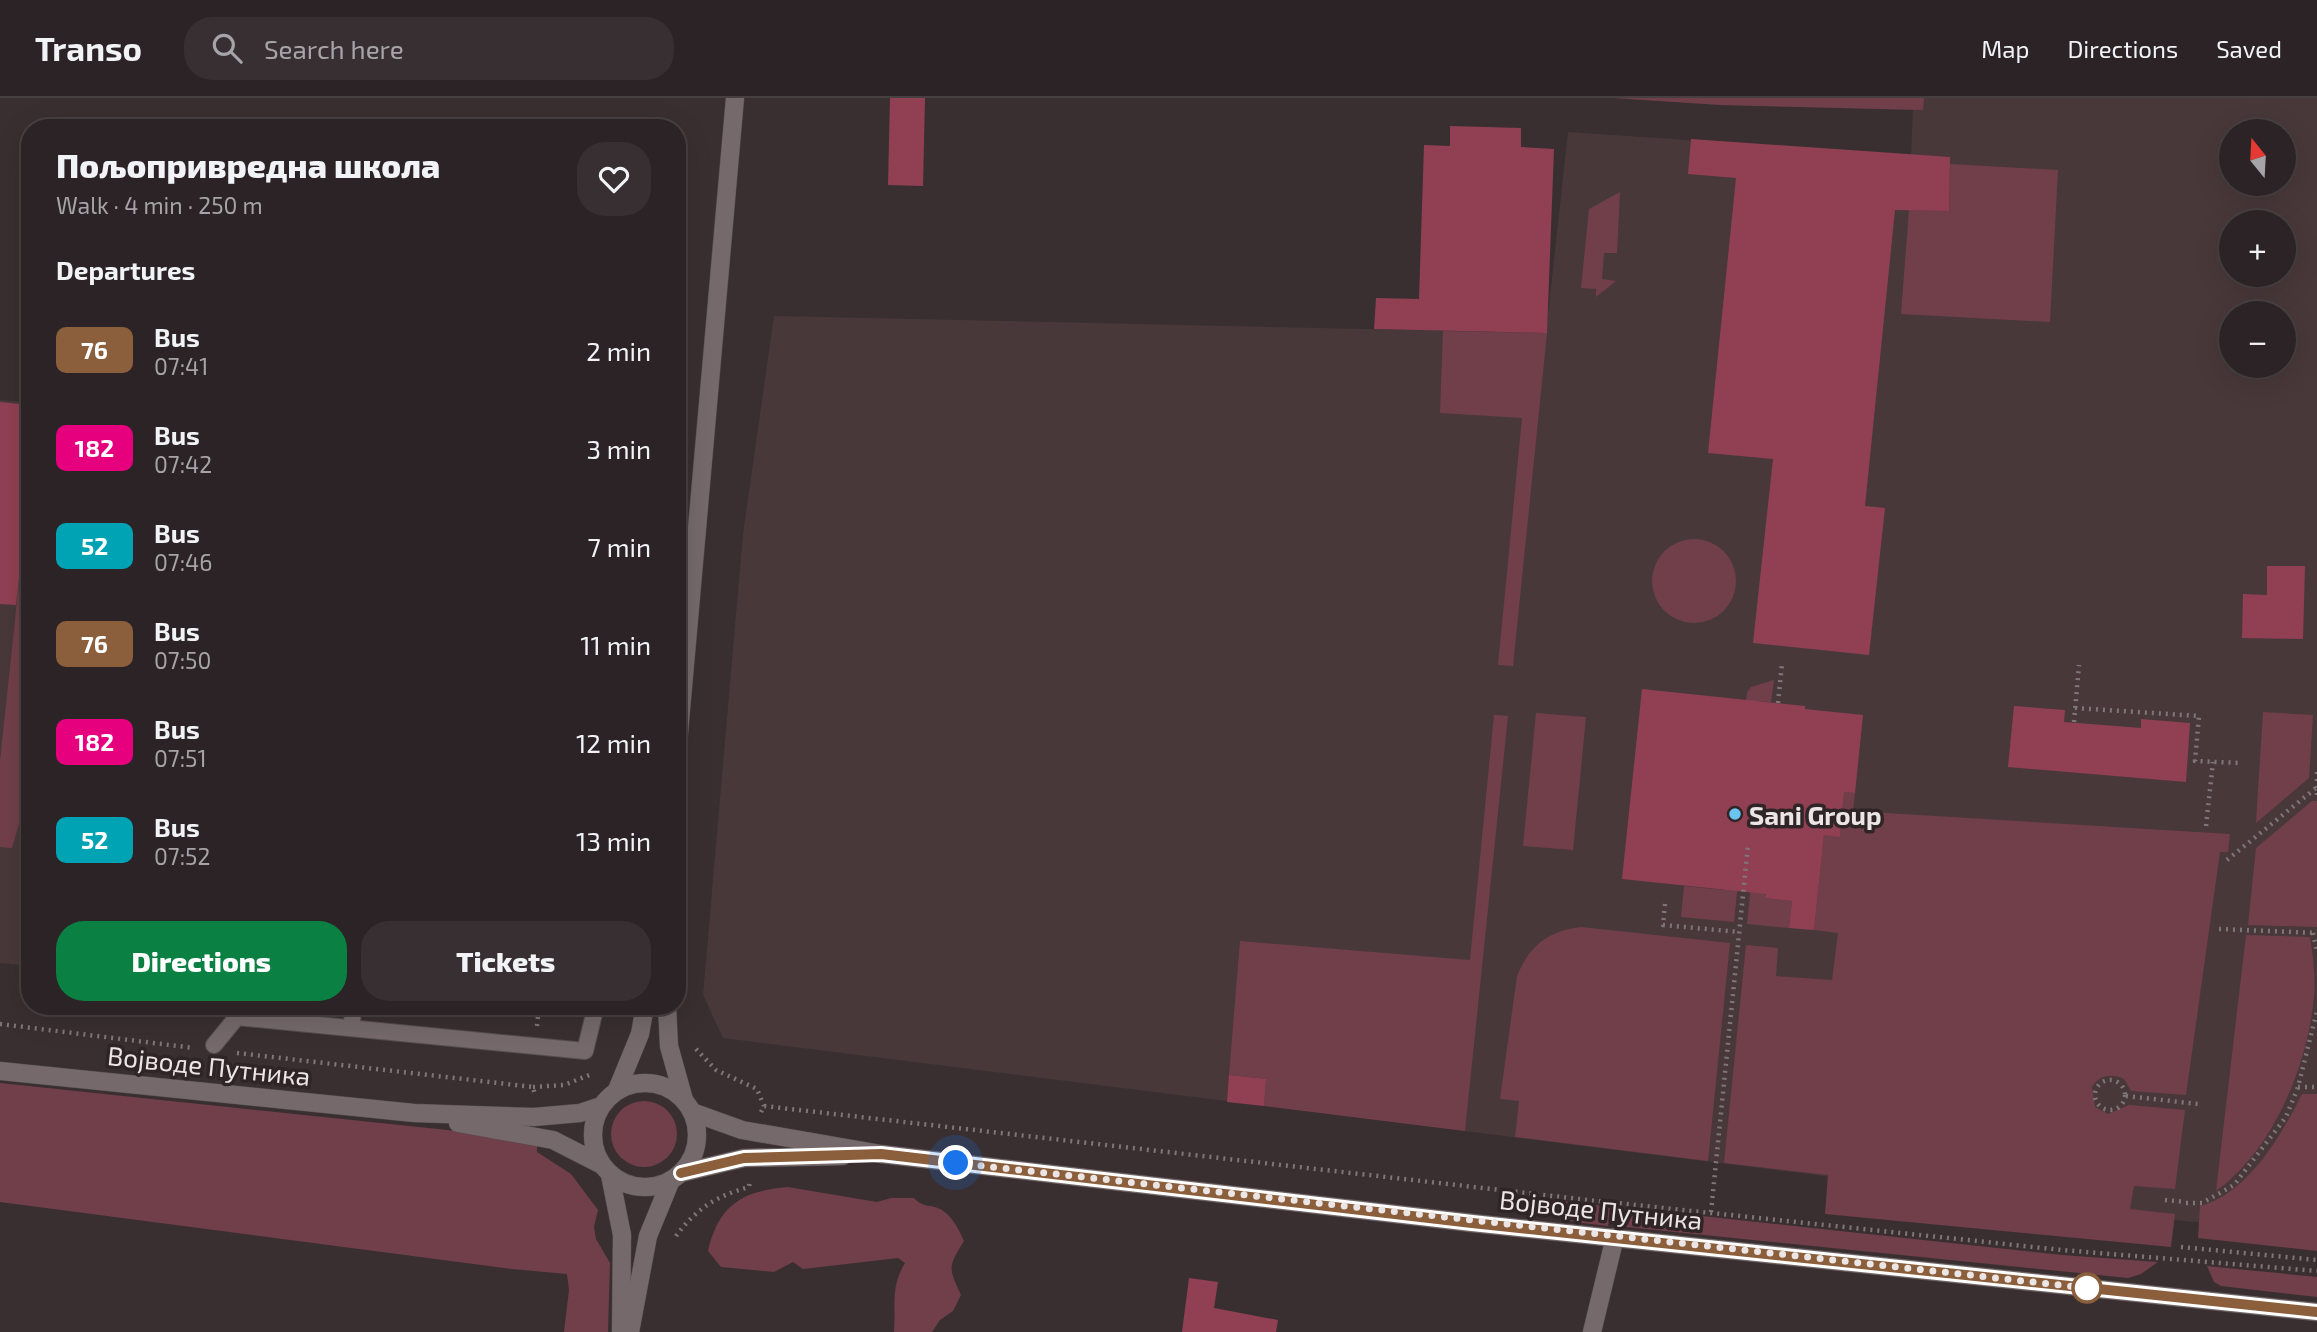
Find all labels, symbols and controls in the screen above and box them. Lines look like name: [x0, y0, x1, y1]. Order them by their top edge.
search box: [184, 17, 674, 80]
text: Transo: [35, 28, 142, 68]
icon: search: [208, 29, 246, 67]
text: Search here: [264, 33, 404, 64]
text: Map: [1981, 34, 2029, 63]
text: Directions: [2067, 34, 2178, 63]
text: Saved: [2216, 34, 2282, 63]
north arrow: [2219, 119, 2296, 196]
map controls: [2219, 119, 2296, 378]
button: heart: [577, 142, 651, 216]
text: Пољопривредна школа: [56, 145, 440, 185]
text: Walk · 4 min · 250 m: [56, 191, 263, 219]
button: +: [2219, 210, 2296, 287]
text: Departures: [56, 254, 195, 285]
button: −: [2219, 301, 2296, 378]
text: Bus: [154, 321, 200, 352]
text: 76: [81, 335, 108, 364]
text: 2 min: [586, 335, 651, 366]
text: 07:41: [154, 352, 208, 380]
text: Bus: [154, 419, 200, 450]
text: 182: [75, 433, 114, 462]
text: 3 min: [586, 433, 651, 464]
text: 07:42: [154, 450, 212, 478]
text: Bus: [154, 517, 200, 548]
text: 52: [81, 531, 108, 560]
text: 7 min: [588, 531, 651, 562]
text: 07:46: [154, 548, 212, 576]
text: Bus: [154, 615, 200, 646]
text: 76: [81, 629, 108, 658]
text: 11 min: [580, 629, 651, 660]
text: 07:50: [154, 646, 211, 674]
text: Bus: [154, 713, 200, 744]
text: 182: [75, 727, 114, 756]
text: 12 min: [576, 727, 651, 758]
text: 07:51: [154, 744, 207, 772]
place label: Sani Group: [1749, 799, 1882, 830]
marker: Sani Group: [1727, 806, 1743, 822]
text: Bus: [154, 811, 200, 842]
text: 52: [81, 825, 108, 854]
text: 13 min: [576, 825, 651, 856]
text: 07:52: [154, 842, 210, 870]
button: Directions: [56, 921, 347, 1001]
button: Tickets: [361, 921, 651, 1001]
street label: Војводе Путника: [106, 1039, 312, 1092]
your location: [938, 1145, 973, 1180]
street label: Војводе Путника: [1498, 1183, 1704, 1236]
unlabelled marker: [2072, 1273, 2102, 1303]

